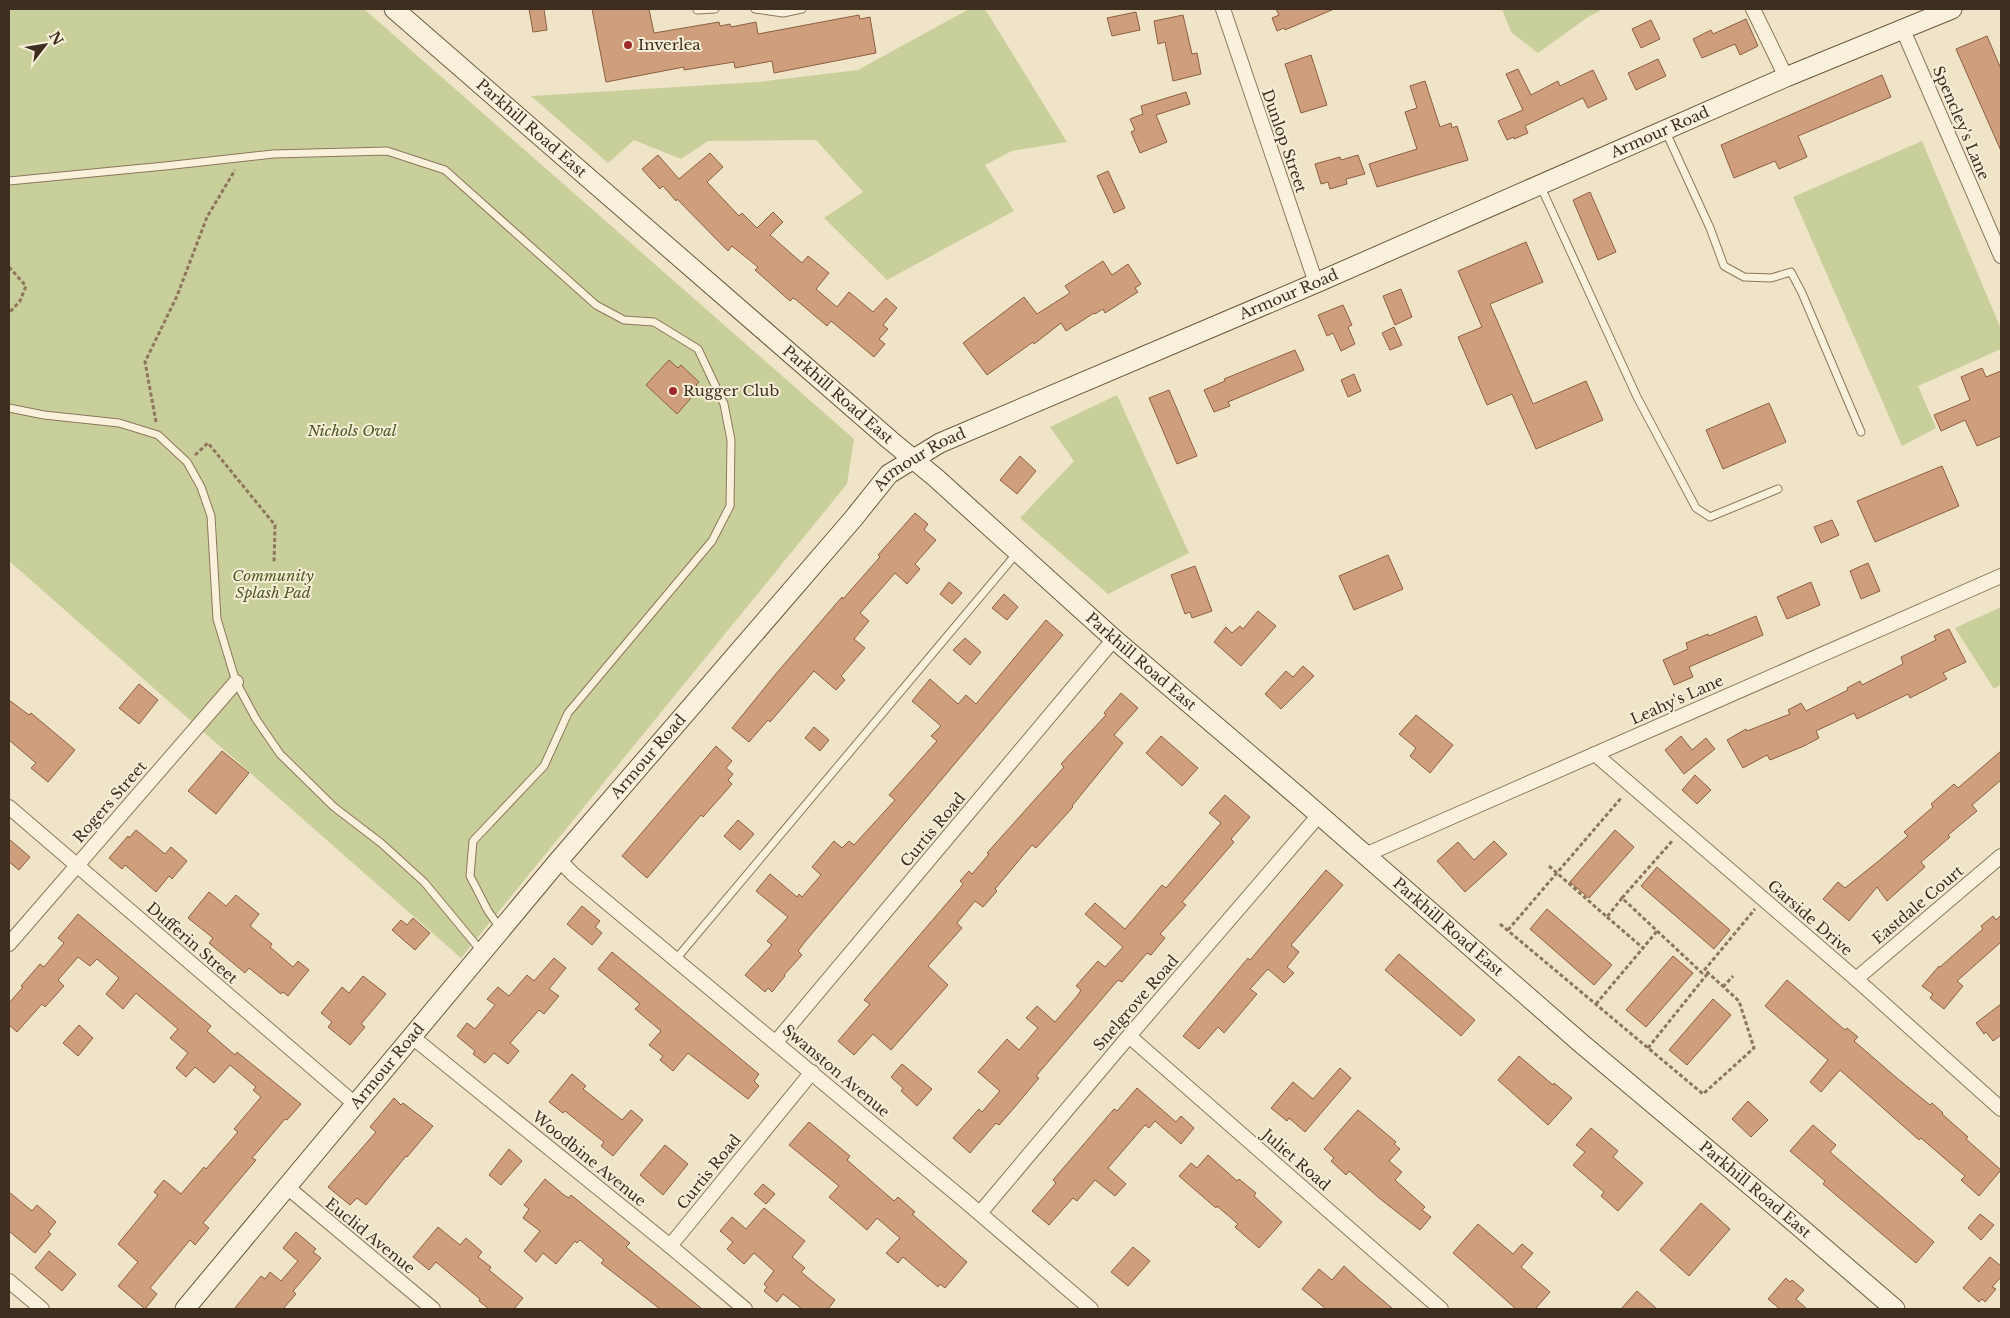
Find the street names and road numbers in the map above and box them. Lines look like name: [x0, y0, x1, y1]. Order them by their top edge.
street label: Spencley's Lane: [1929, 63, 1994, 183]
street label: Parkhill Road East: [473, 75, 591, 181]
street label: Dunlop Street: [1258, 87, 1311, 195]
street label: Armour Road: [1607, 102, 1712, 162]
street label: Armour Road: [1235, 264, 1341, 324]
street label: Parkhill Road East: [779, 341, 898, 448]
street label: Armour Road: [869, 423, 968, 495]
street label: Parkhill Road East: [1082, 608, 1201, 715]
street label: Leahy's Lane: [1627, 671, 1726, 729]
street label: Armour Road: [605, 710, 690, 803]
street label: Rogers Street: [69, 757, 151, 847]
street label: Curtis Road: [896, 789, 969, 871]
street label: Eastdale Court: [1868, 861, 1967, 948]
street label: Parkhill Road East: [1389, 874, 1508, 980]
street label: Garside Drive: [1764, 876, 1857, 960]
street label: Dufferin Street: [143, 898, 242, 988]
street label: Snelgrove Road: [1089, 951, 1182, 1054]
street label: Armour Road: [345, 1019, 428, 1113]
street label: Swanston Avenue: [779, 1020, 894, 1121]
street label: Woodbine Avenue: [528, 1106, 650, 1210]
street label: Juliet Road: [1257, 1124, 1334, 1194]
street label: Curtis Road: [673, 1130, 745, 1213]
street label: Parkhill Road East: [1696, 1137, 1816, 1242]
street label: Euclid Avenue: [322, 1194, 419, 1278]

